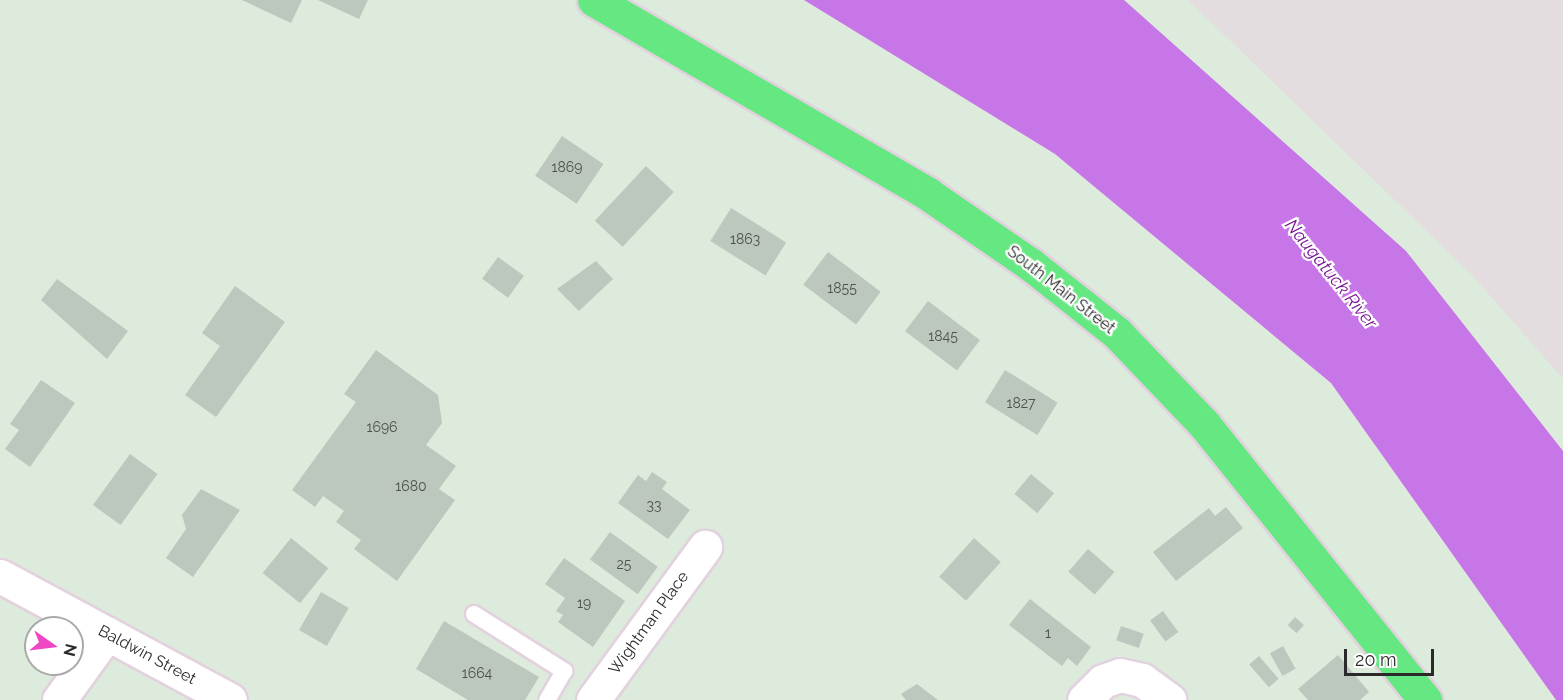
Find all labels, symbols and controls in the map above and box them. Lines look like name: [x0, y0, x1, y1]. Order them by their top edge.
house number: 1869: [552, 159, 582, 175]
water label: Naugatuck River: [1280, 215, 1382, 333]
house number: 1863: [730, 231, 760, 247]
street label: South Main Street: [1003, 242, 1119, 338]
house number: 1855: [827, 280, 857, 296]
house number: 1845: [928, 328, 958, 344]
house number: 1827: [1006, 395, 1036, 411]
house number: 1696: [366, 419, 398, 435]
house number: 1680: [395, 478, 427, 494]
house number: 33: [647, 497, 661, 513]
house number: 25: [617, 556, 631, 572]
street label: Wightman Place: [605, 568, 693, 678]
house number: 19: [577, 595, 591, 611]
north arrow: [24, 616, 84, 676]
street label: Baldwin Street: [95, 621, 199, 689]
house number: 1: [1045, 625, 1051, 641]
scale bar: [1347, 637, 1437, 675]
text: N: [59, 642, 81, 658]
text: 20 m: [1355, 649, 1397, 670]
house number: 1664: [462, 665, 492, 681]

